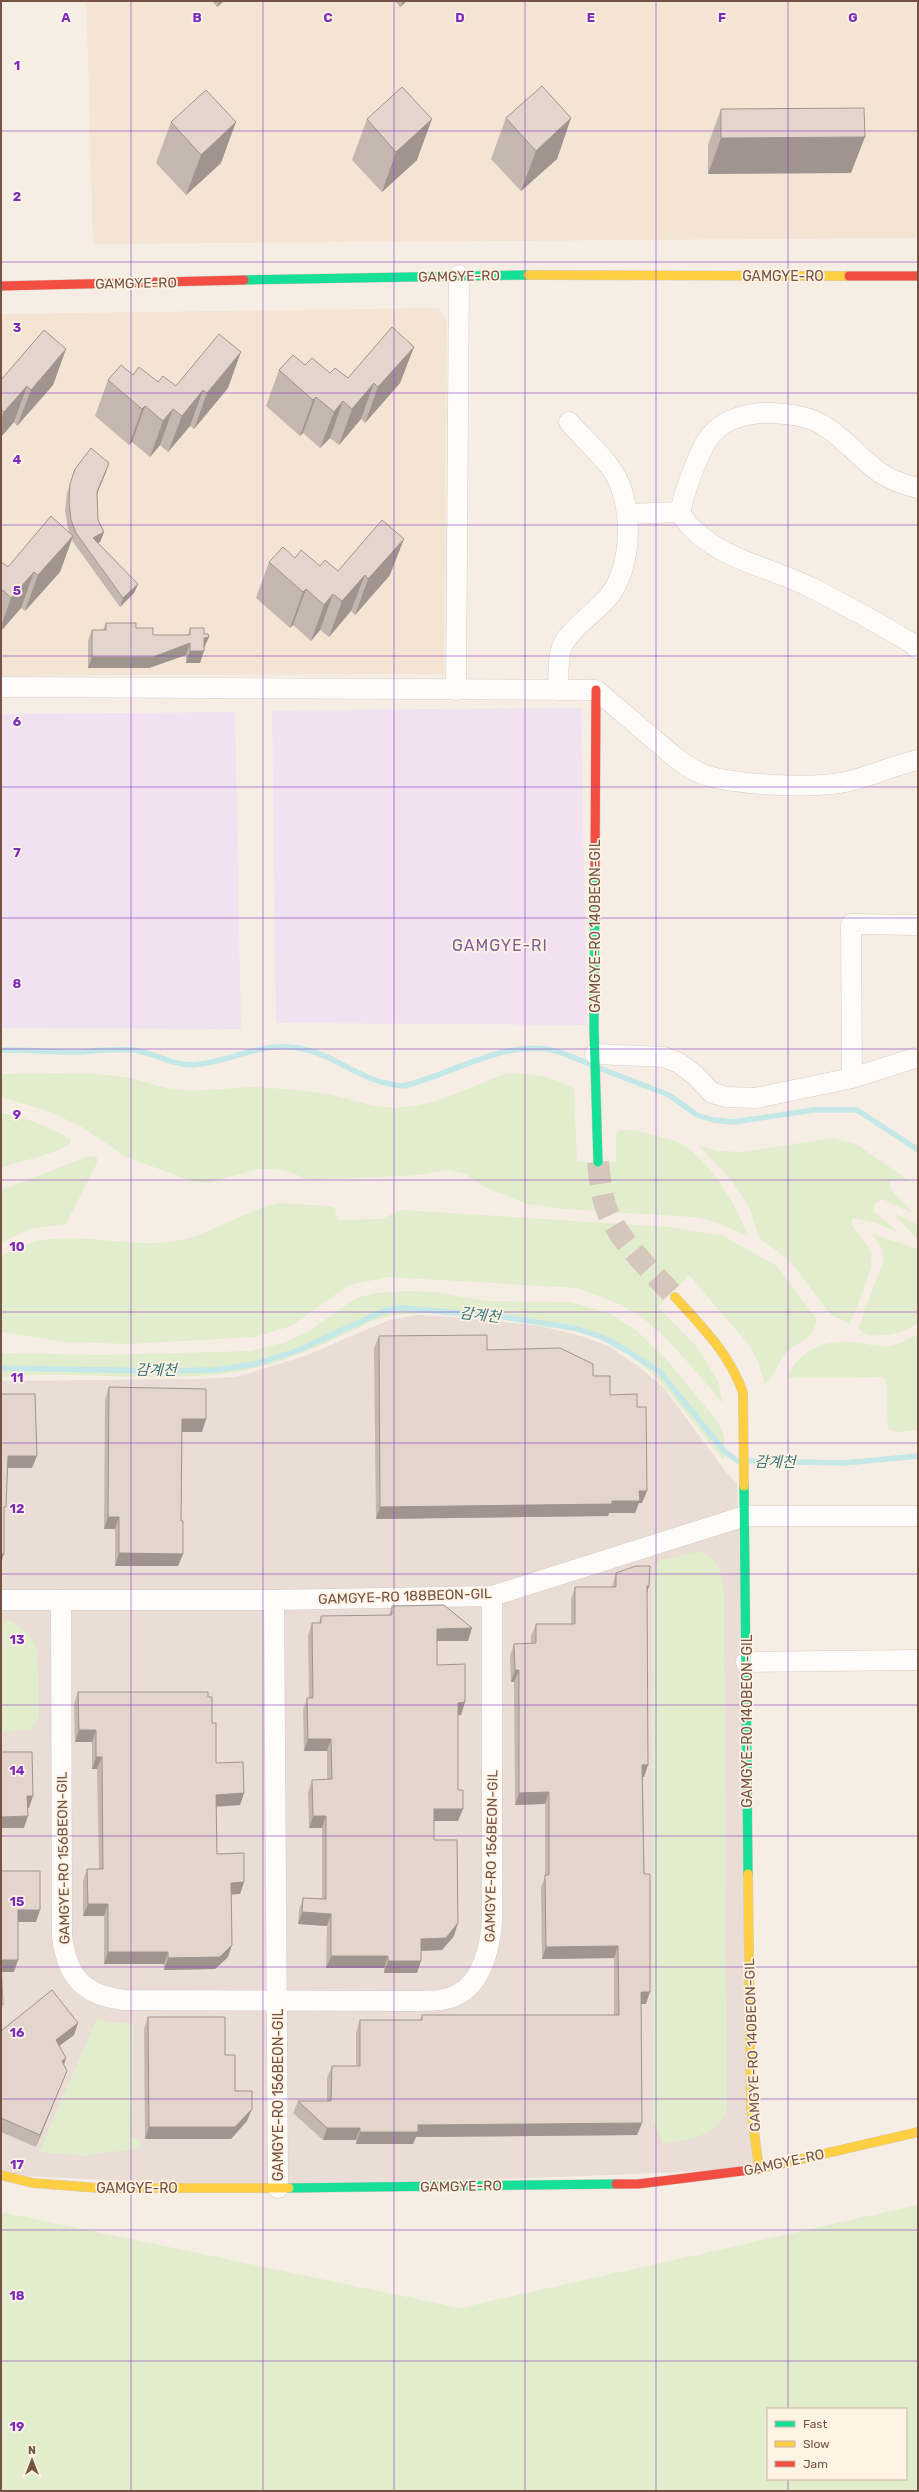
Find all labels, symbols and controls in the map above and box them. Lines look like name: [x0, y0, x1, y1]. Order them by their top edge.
text: A: [61, 10, 71, 25]
text: B: [192, 10, 202, 25]
text: C: [323, 10, 333, 25]
text: D: [455, 10, 465, 25]
text: E: [587, 10, 595, 25]
text: F: [718, 10, 726, 25]
text: G: [848, 10, 858, 25]
text: 1: [14, 58, 20, 73]
text: 2: [13, 189, 21, 204]
street label: GAMGYE-RO: [418, 267, 500, 286]
street label: GAMGYE-RO: [742, 268, 824, 285]
street label: GAMGYE-RO: [95, 274, 177, 293]
text: 3: [13, 320, 22, 335]
text: 4: [13, 452, 22, 467]
text: 5: [13, 583, 21, 598]
text: 6: [13, 714, 22, 729]
street label: GAMGYE-RO 140BEON-GIL: [587, 839, 604, 1013]
text: 7: [13, 845, 21, 860]
district label: GAMGYE-RI: [452, 936, 548, 955]
text: 8: [13, 976, 22, 991]
text: 9: [13, 1107, 21, 1122]
text: 10: [9, 1239, 25, 1254]
water label: 감계천: [458, 1304, 504, 1326]
water label: 감계천: [135, 1361, 179, 1379]
text: 11: [11, 1370, 23, 1385]
water label: 감계천: [754, 1453, 798, 1471]
text: 12: [10, 1501, 24, 1516]
street label: GAMGYE-RO 188BEON-GIL: [318, 1585, 492, 1608]
text: 13: [9, 1632, 25, 1647]
street label: GAMGYE-RO 140BEON-GIL: [739, 1634, 756, 1808]
text: 14: [9, 1763, 25, 1778]
street label: GAMGYE-RO 156BEON-GIL: [481, 1769, 502, 1942]
street label: GAMGYE-RO 156BEON-GIL: [53, 1771, 74, 1944]
text: 15: [10, 1894, 24, 1909]
street label: GAMGYE-RO 140BEON-GIL: [741, 1958, 764, 2132]
street label: GAMGYE-RO 156BEON-GIL: [270, 2009, 287, 2181]
text: 16: [10, 2025, 25, 2040]
street label: GAMGYE-RO: [742, 2146, 826, 2179]
text: 17: [10, 2157, 25, 2172]
street label: GAMGYE-RO: [420, 2177, 502, 2196]
street label: GAMGYE-RO: [96, 2180, 178, 2197]
text: 18: [9, 2288, 25, 2303]
legend: [767, 2408, 907, 2480]
text: Fast: [803, 2417, 827, 2431]
text: 19: [10, 2419, 24, 2434]
text: Slow: [803, 2437, 830, 2451]
north arrow: [12, 2440, 52, 2480]
text: N: [28, 2444, 36, 2457]
text: Jam: [803, 2457, 828, 2471]

